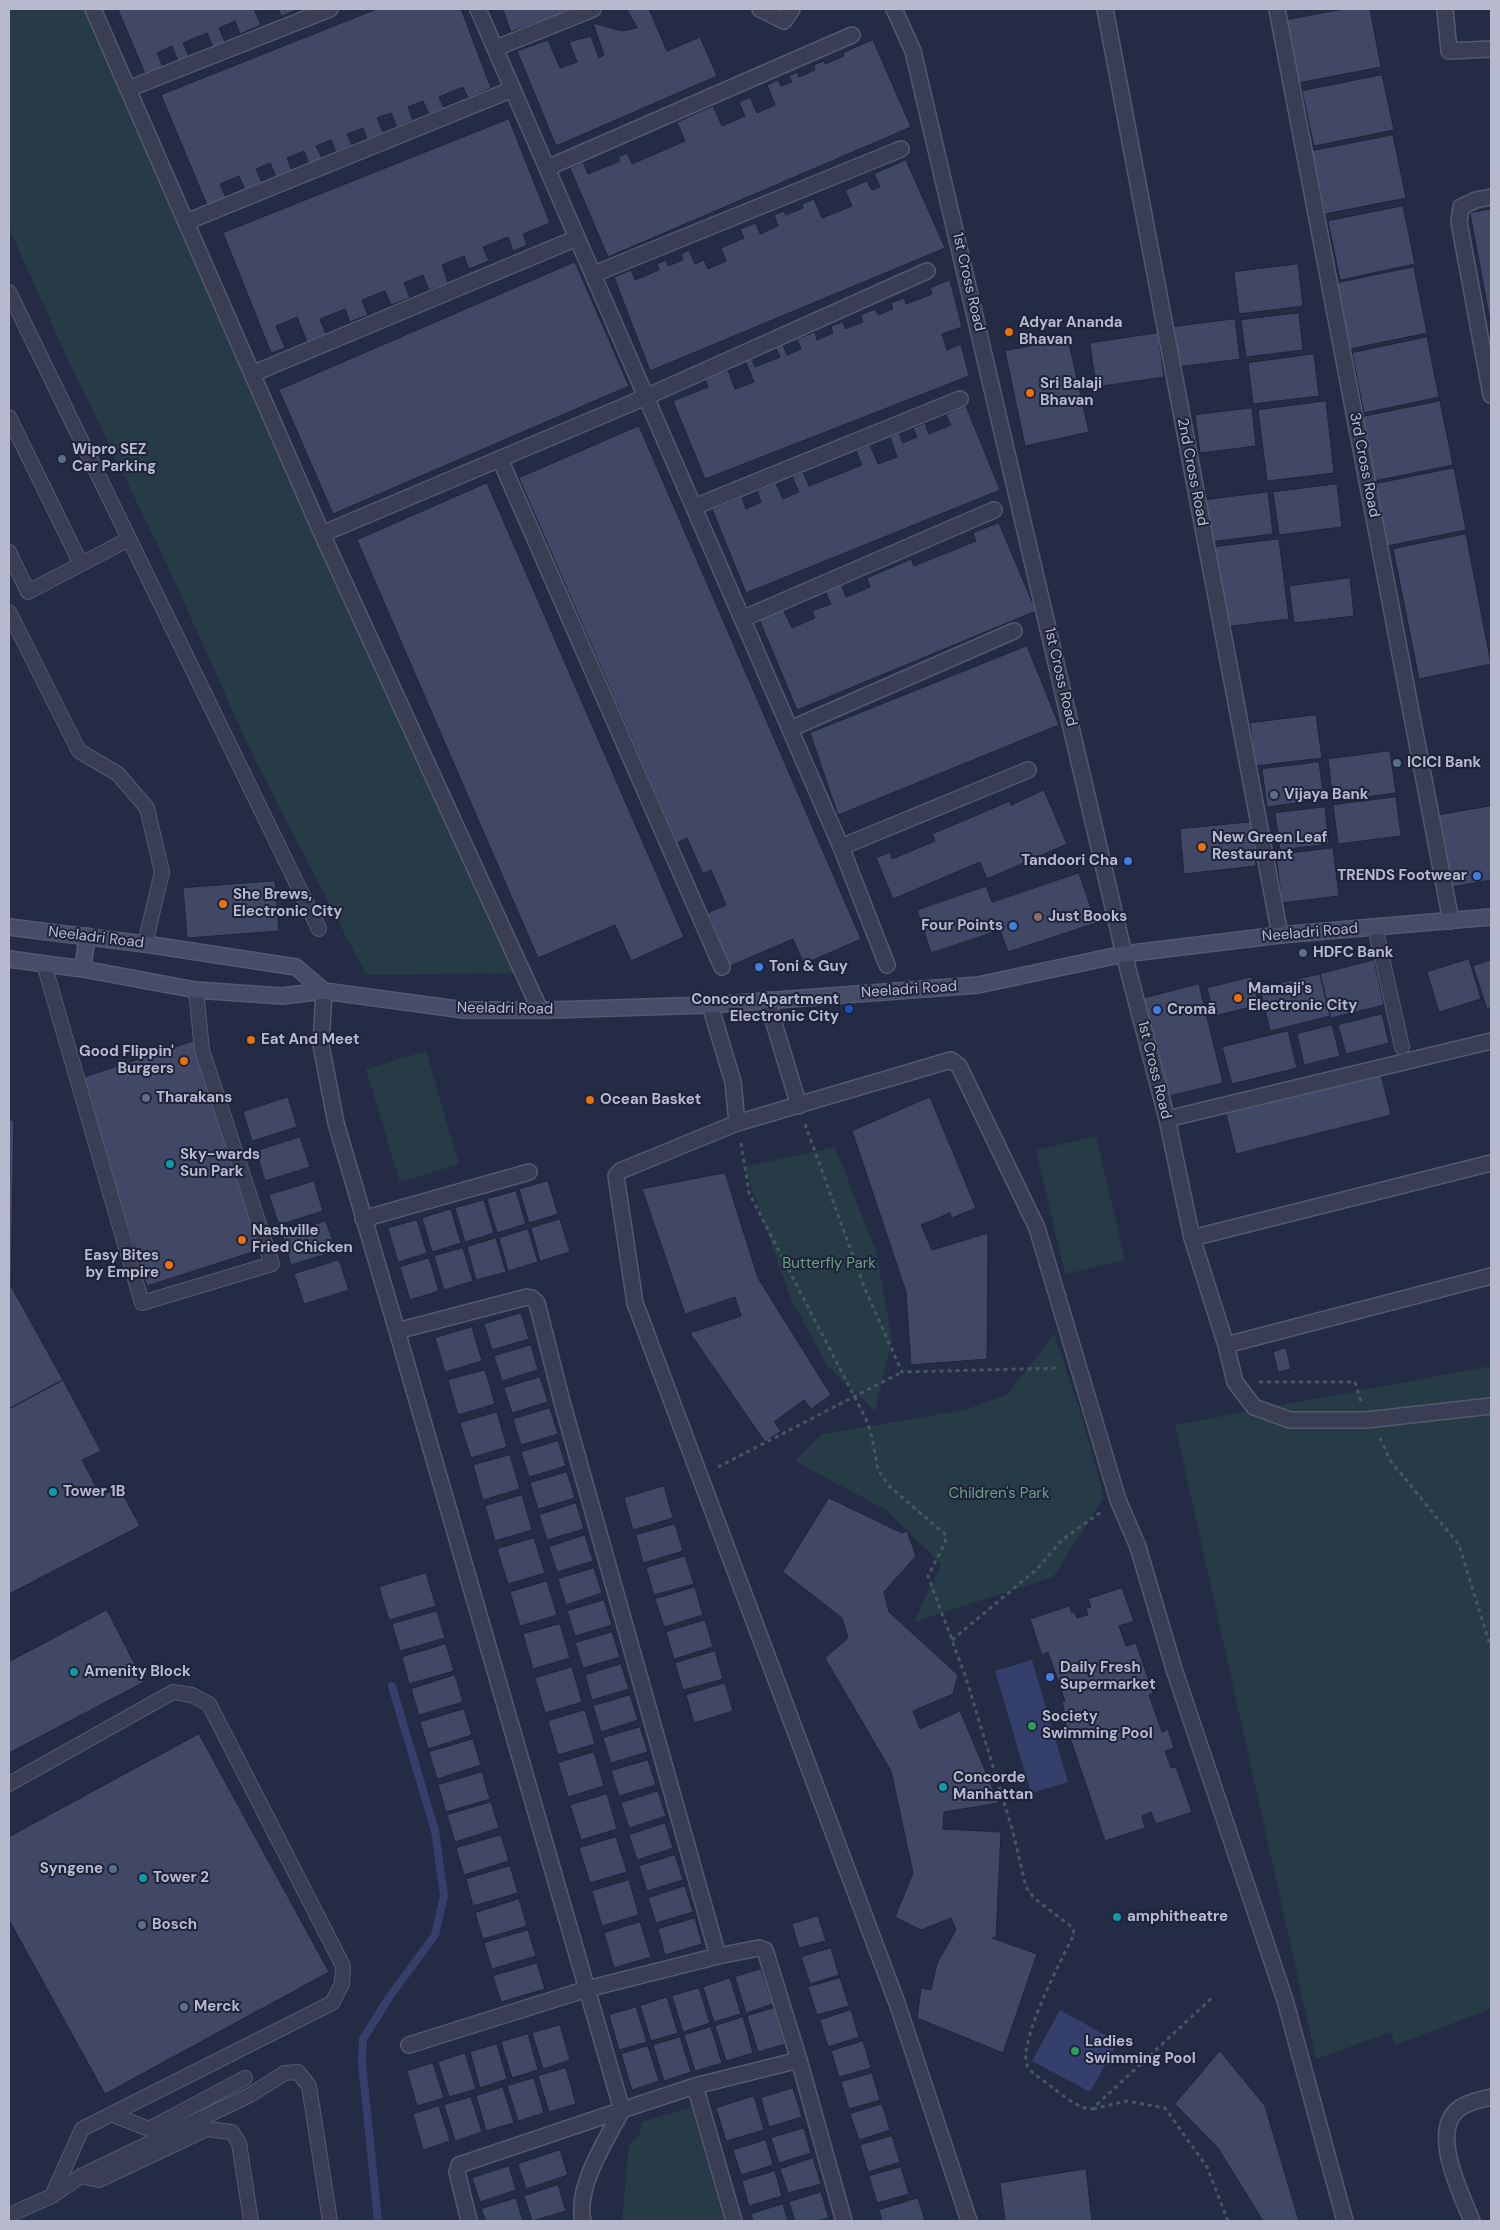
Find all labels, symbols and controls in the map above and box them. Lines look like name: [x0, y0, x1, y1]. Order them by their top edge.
street label: 1st Cross Road: [948, 231, 988, 333]
place label: Adyar Ananda Bhavan: [1019, 314, 1123, 349]
marker: Adyar Ananda Bhavan: [1003, 326, 1015, 338]
place label: Sri Balaji Bhavan: [1040, 375, 1102, 410]
marker: Sri Balaji Bhavan: [1024, 387, 1036, 399]
street label: 3rd Cross Road: [1345, 411, 1383, 519]
street label: 2nd Cross Road: [1173, 417, 1211, 527]
place label: Wipro SEZ Car Parking: [72, 441, 156, 476]
marker: Wipro SEZ Car Parking: [56, 453, 68, 465]
street label: 1st Cross Road: [1040, 626, 1080, 728]
place label: ICICI Bank: [1407, 754, 1481, 772]
marker: ICICI Bank: [1391, 757, 1403, 769]
place label: Vijaya Bank: [1284, 786, 1368, 804]
marker: Vijaya Bank: [1268, 789, 1280, 801]
place label: New Green Leaf Restaurant: [1212, 829, 1327, 864]
marker: New Green Leaf Restaurant: [1196, 841, 1208, 853]
place label: Tandoori Cha: [1021, 852, 1118, 870]
marker: Tandoori Cha: [1122, 855, 1134, 867]
place label: TRENDS Footwear: [1337, 867, 1467, 885]
marker: TRENDS Footwear: [1471, 870, 1483, 882]
place label: She Brews, Electronic City: [233, 886, 342, 921]
marker: She Brews, Electronic City: [217, 898, 229, 910]
place label: Just Books: [1048, 908, 1127, 926]
marker: Just Books: [1032, 911, 1044, 923]
place label: Four Points: [921, 917, 1003, 935]
marker: Four Points: [1007, 920, 1019, 932]
street label: Neeladri Road: [1261, 920, 1359, 946]
street label: Neeladri Road: [47, 923, 145, 953]
place label: HDFC Bank: [1313, 944, 1394, 962]
marker: HDFC Bank: [1297, 947, 1309, 959]
place label: Toni & Guy: [769, 958, 848, 976]
marker: Toni & Guy: [753, 961, 765, 973]
street label: Neeladri Road: [860, 978, 958, 1002]
place label: Mamaji's Electronic City: [1248, 980, 1357, 1015]
place label: Concord Apartment Electronic City: [691, 991, 839, 1026]
marker: Mamaji's Electronic City: [1232, 992, 1244, 1004]
street label: Neeladri Road: [457, 999, 553, 1019]
place label: Cromā: [1167, 1001, 1216, 1019]
marker: Concord Apartment Electronic City: [843, 1003, 855, 1015]
marker: Cromā: [1151, 1004, 1163, 1016]
street label: 1st Cross Road: [1133, 1019, 1175, 1121]
place label: Eat And Meet: [261, 1031, 359, 1049]
marker: Eat And Meet: [245, 1034, 257, 1046]
place label: Good Flippin' Burgers: [79, 1043, 174, 1078]
marker: Good Flippin' Burgers: [178, 1055, 190, 1067]
place label: Tharakans: [156, 1089, 232, 1107]
place label: Ocean Basket: [600, 1091, 701, 1109]
marker: Tharakans: [140, 1092, 152, 1104]
marker: Ocean Basket: [584, 1094, 596, 1106]
place label: Sky-wards Sun Park: [180, 1146, 260, 1181]
marker: Sky-wards Sun Park: [164, 1158, 176, 1170]
place label: Nashville Fried Chicken: [252, 1222, 353, 1257]
marker: Nashville Fried Chicken: [236, 1234, 248, 1246]
place label: Easy Bites by Empire: [84, 1247, 159, 1282]
park label: Butterfly Park: [782, 1255, 876, 1273]
marker: Easy Bites by Empire: [163, 1259, 175, 1271]
place label: Tower 1B: [63, 1483, 125, 1501]
park label: Children's Park: [949, 1485, 1049, 1503]
marker: Tower 1B: [47, 1486, 59, 1498]
place label: Daily Fresh Supermarket: [1060, 1659, 1156, 1694]
place label: Amenity Block: [84, 1663, 191, 1681]
marker: Amenity Block: [68, 1666, 80, 1678]
marker: Daily Fresh Supermarket: [1044, 1671, 1056, 1683]
place label: Society Swimming Pool: [1042, 1708, 1153, 1743]
marker: Society Swimming Pool: [1026, 1720, 1038, 1732]
place label: Concorde Manhattan: [953, 1769, 1033, 1804]
marker: Concorde Manhattan: [937, 1781, 949, 1793]
place label: Syngene: [40, 1860, 103, 1878]
marker: Syngene: [107, 1863, 119, 1875]
place label: Tower 2: [153, 1869, 209, 1887]
marker: Tower 2: [137, 1872, 149, 1884]
place label: amphitheatre: [1127, 1908, 1228, 1926]
marker: amphitheatre: [1111, 1911, 1123, 1923]
place label: Bosch: [152, 1916, 197, 1934]
marker: Bosch: [136, 1919, 148, 1931]
place label: Merck: [194, 1998, 240, 2016]
marker: Merck: [178, 2001, 190, 2013]
place label: Ladies Swimming Pool: [1085, 2033, 1196, 2068]
marker: Ladies Swimming Pool: [1069, 2045, 1081, 2057]

